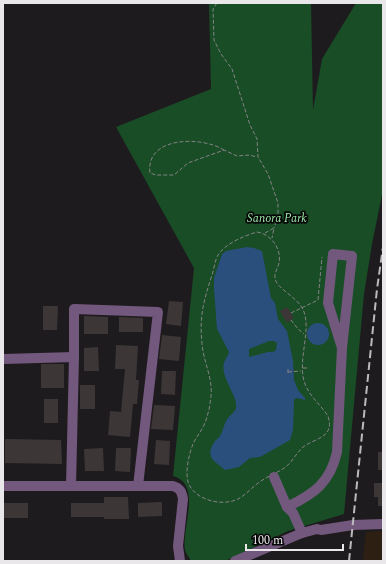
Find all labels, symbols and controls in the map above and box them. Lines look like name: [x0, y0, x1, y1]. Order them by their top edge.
park label: Sanora Park: [247, 209, 307, 228]
scale bar: [246, 526, 343, 552]
text: 100 m: [252, 531, 283, 550]

